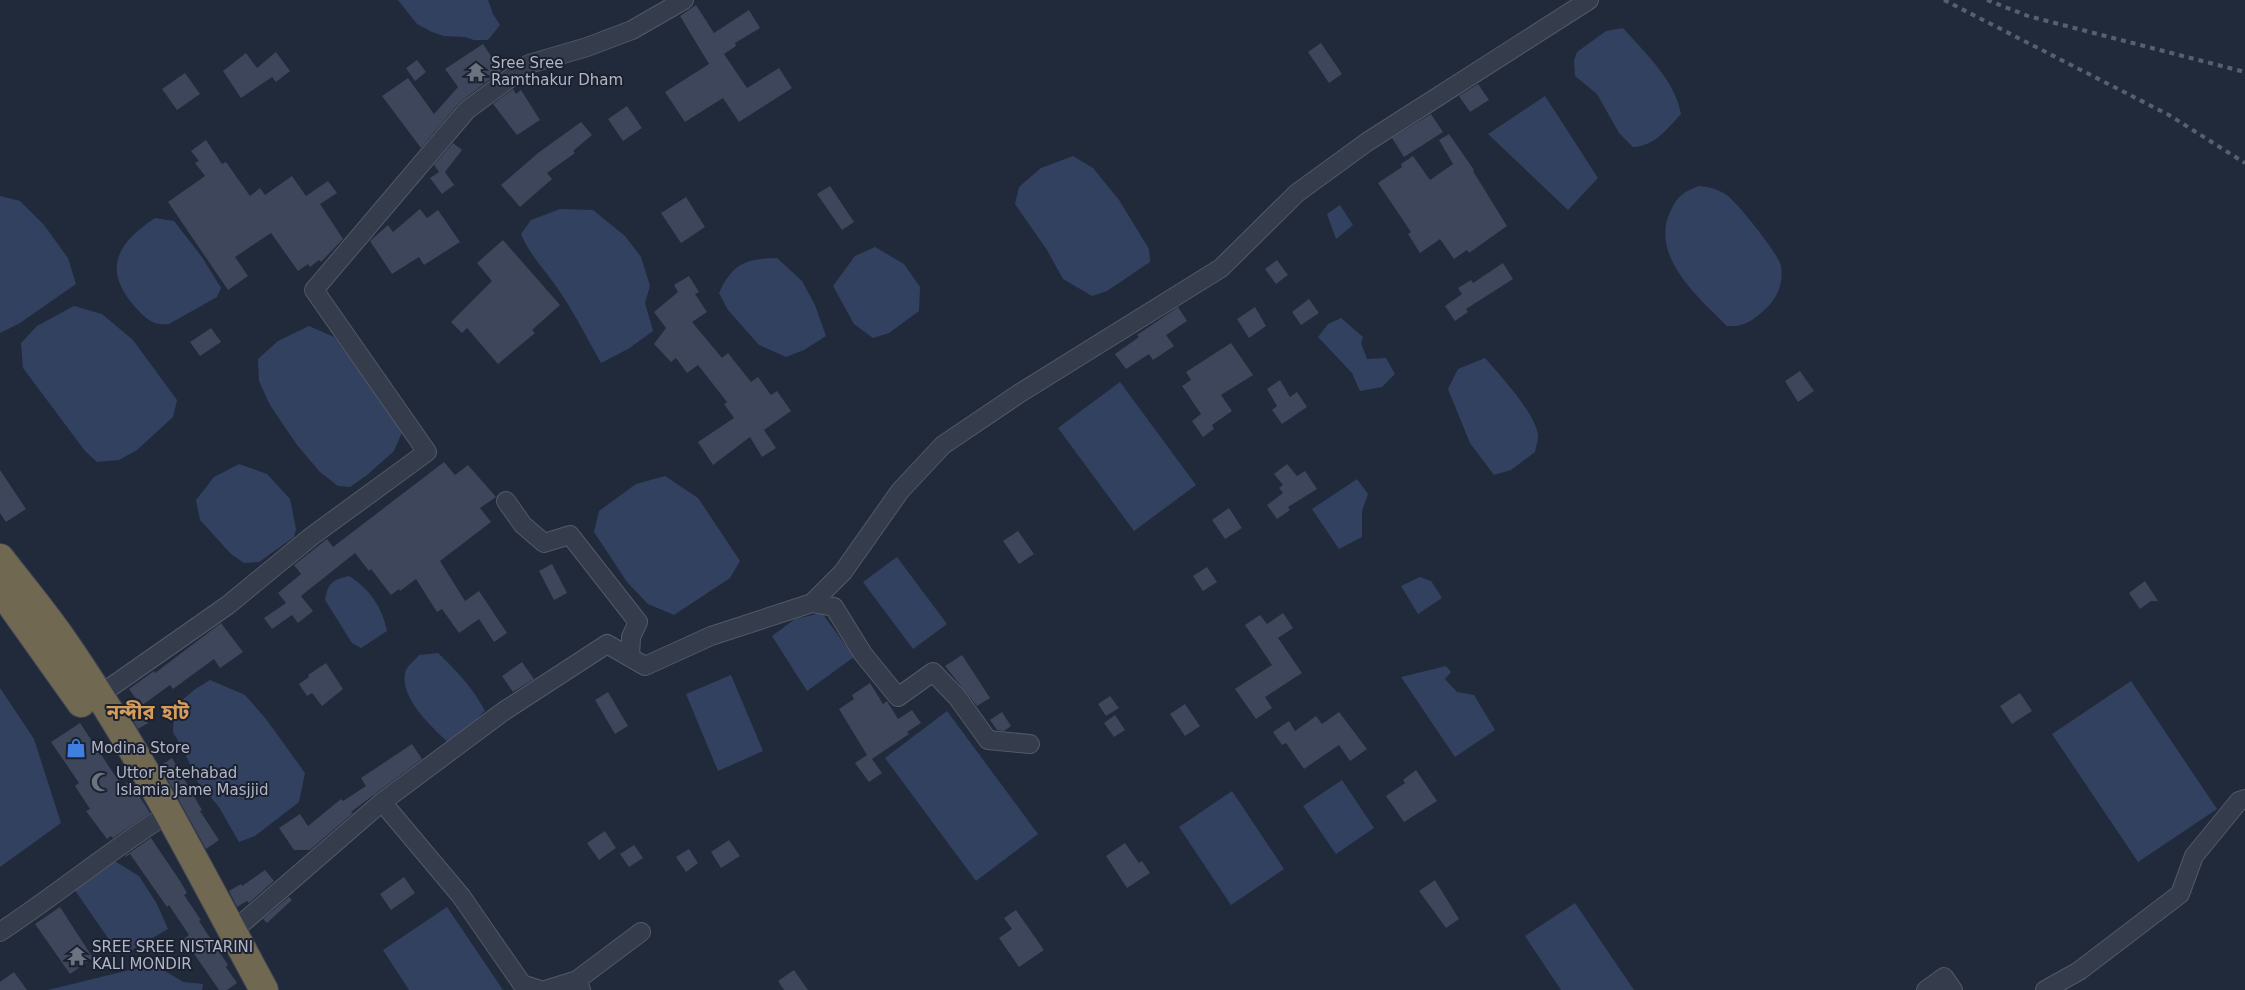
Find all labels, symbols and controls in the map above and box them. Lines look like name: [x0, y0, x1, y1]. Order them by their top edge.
place label: Sree Sree Ramthakur Dham: [491, 54, 623, 89]
temple icon: Sree Sree Ramthakur Dham: [465, 61, 487, 83]
district label: নন্দীর হাট: [106, 700, 190, 724]
shop icon: Modina Store: [65, 737, 87, 759]
place label: Modina Store: [91, 739, 190, 757]
place label: Uttor Fatehabad Islamia Jame Masjjid: [116, 764, 269, 799]
mosque icon: Uttor Fatehabad Islamia Jame Masjjid: [90, 771, 112, 793]
place label: SREE SREE NISTARINI KALI MONDIR: [92, 938, 253, 973]
temple icon: SREE SREE NISTARINI KALI MONDIR: [66, 945, 88, 967]

